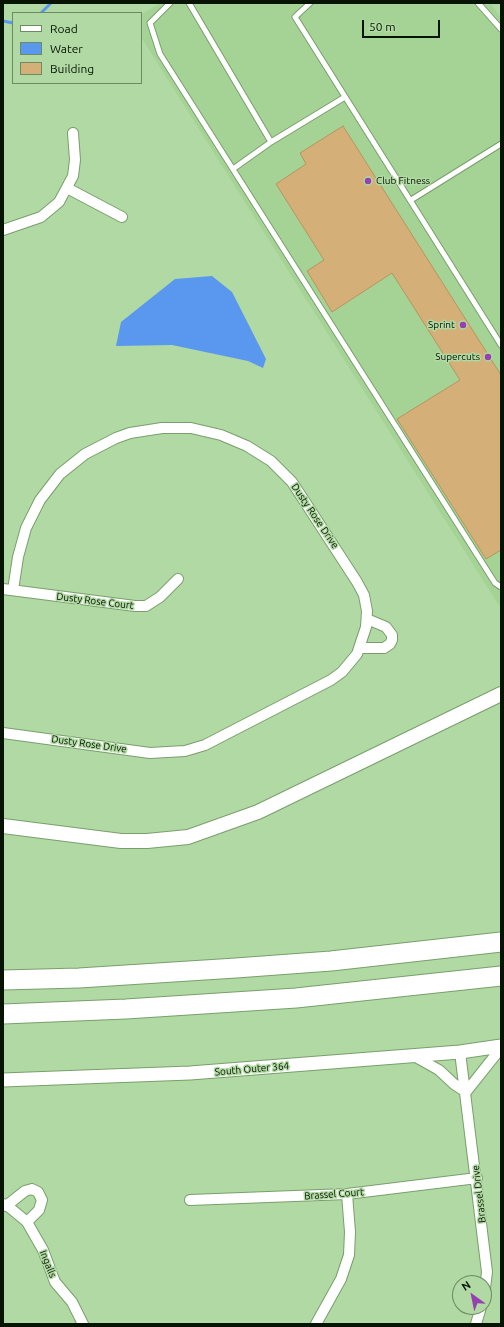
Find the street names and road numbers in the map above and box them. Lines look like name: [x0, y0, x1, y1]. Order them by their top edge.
street label: Dusty Rose Drive: [289, 481, 341, 551]
street label: Dusty Rose Court: [56, 590, 134, 612]
street label: Dusty Rose Drive: [51, 733, 127, 755]
street label: South Outer 364: [214, 1060, 290, 1078]
street label: Brassel Drive: [470, 1164, 488, 1224]
street label: Brassel Court: [304, 1186, 364, 1202]
street label: Ingalls: [37, 1248, 59, 1280]

